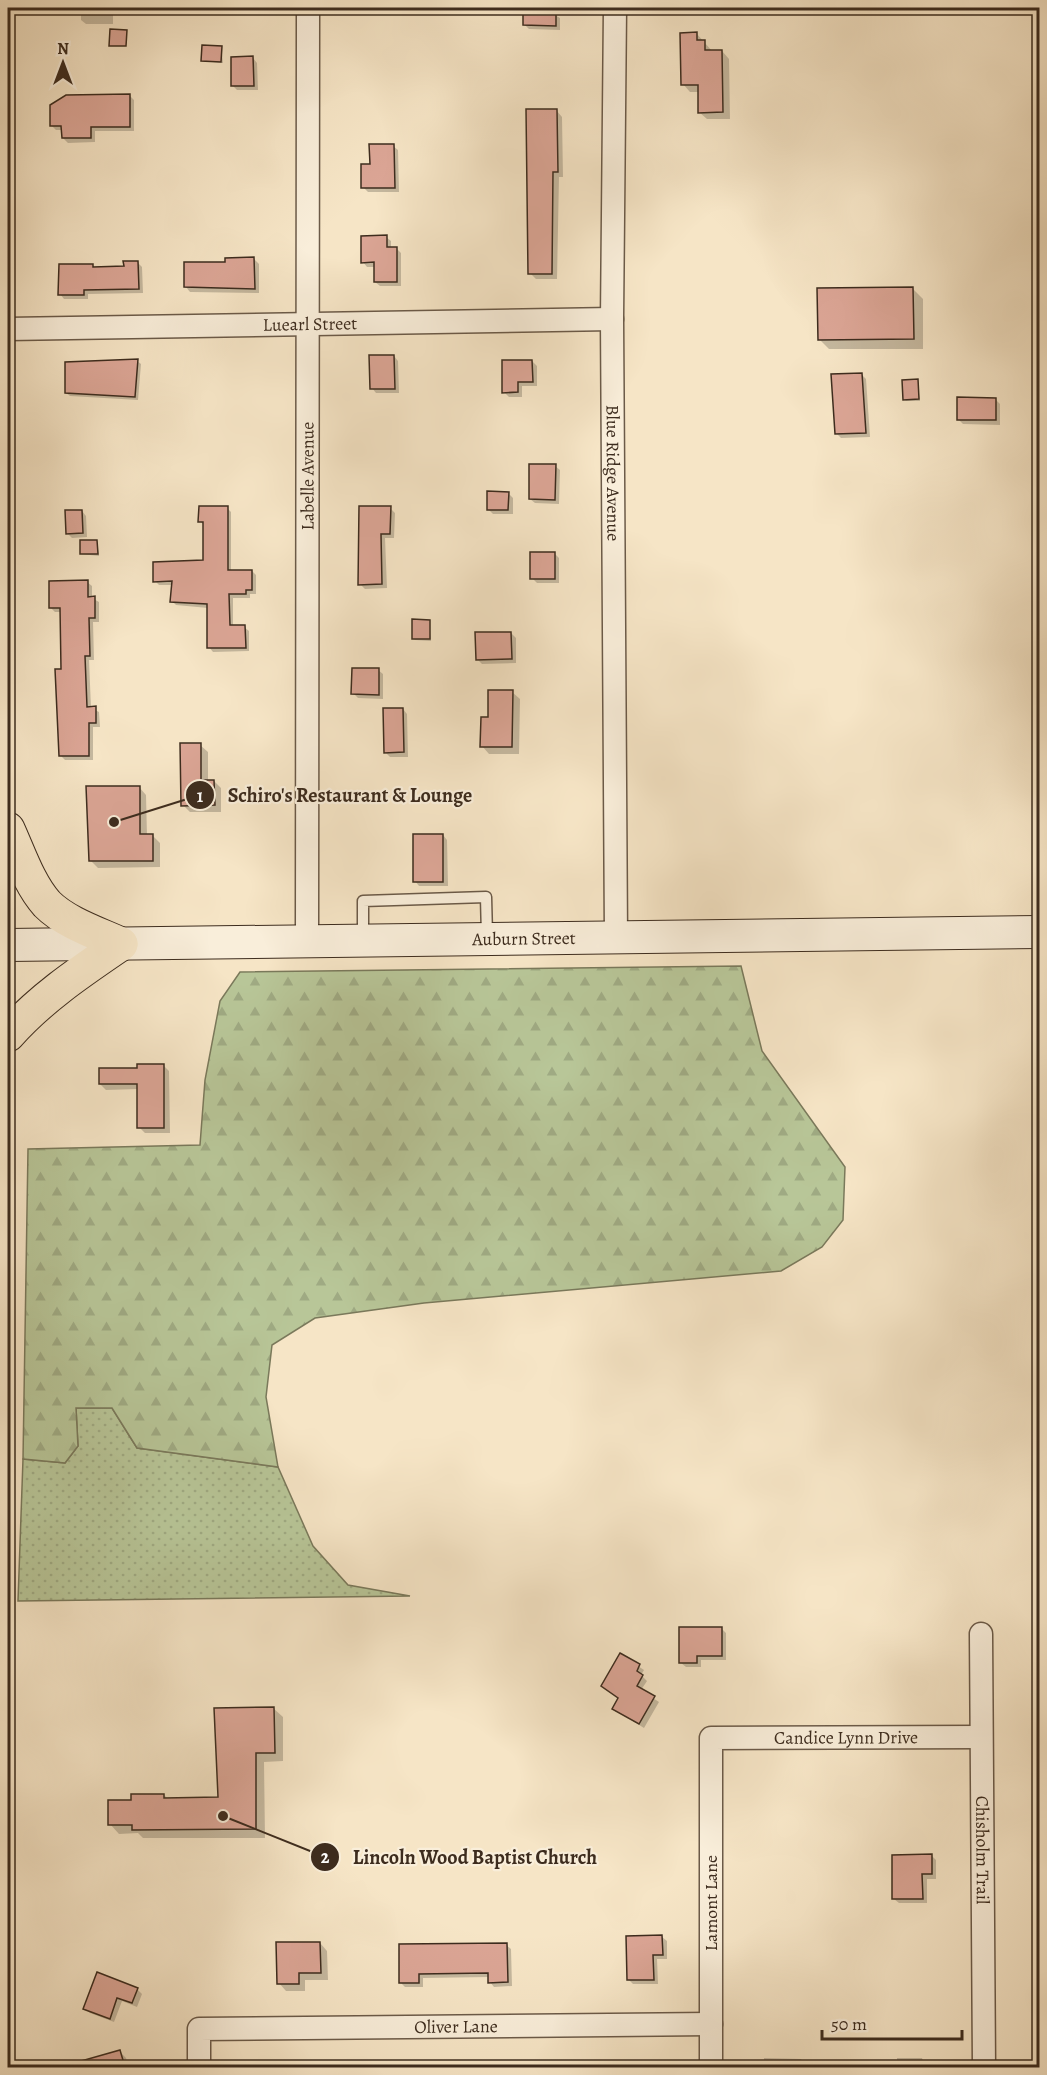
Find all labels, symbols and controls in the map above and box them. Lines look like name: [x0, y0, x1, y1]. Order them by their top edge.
north arrow: [33, 33, 93, 93]
text: N: [57, 38, 69, 60]
street label: Luearl Street: [262, 311, 357, 337]
street label: Blue Ridge Avenue: [601, 405, 625, 541]
street label: Labelle Avenue: [295, 422, 320, 530]
callout: Schiro's Restaurant & Lounge: [185, 776, 484, 814]
text: Schiro's Restaurant & Lounge: [228, 782, 472, 809]
text: 1: [197, 784, 204, 808]
street label: Auburn Street: [471, 926, 576, 951]
street label: Candice Lynn Drive: [774, 1725, 918, 1750]
street label: Chisholm Trail: [970, 1796, 995, 1905]
callout: Lincoln Wood Baptist Church: [310, 1838, 609, 1876]
text: Lincoln Wood Baptist Church: [353, 1844, 597, 1871]
text: 2: [321, 1845, 330, 1869]
street label: Lamont Lane: [699, 1855, 723, 1951]
scale bar: [822, 2003, 962, 2041]
text: 50 m: [831, 2012, 867, 2036]
street label: Oliver Lane: [414, 2014, 498, 2039]

